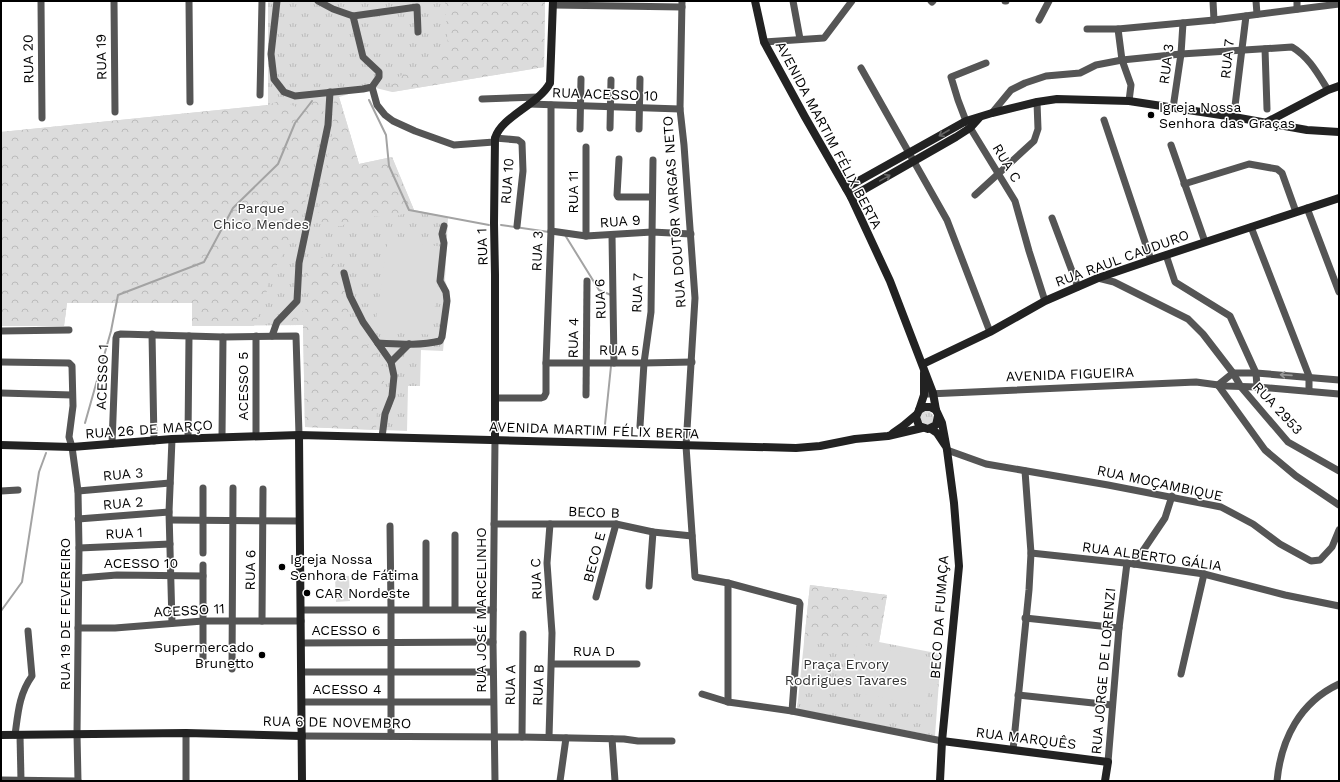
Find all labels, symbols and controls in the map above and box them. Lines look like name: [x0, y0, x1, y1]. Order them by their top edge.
street label: RUA 20: [20, 34, 36, 84]
street label: RUA 19: [93, 34, 109, 80]
street label: AVENIDA MARTIM FÉLIX BERTA: [773, 38, 885, 232]
street label: RUA 7: [1217, 38, 1237, 80]
street label: RUA 3: [1156, 43, 1176, 85]
street label: RUA ACESSO 10: [552, 84, 658, 104]
place label: Igreja Nossa Senhora das Graças: [1159, 99, 1295, 131]
marker: Igreja Nossa Senhora das Graças: [1146, 110, 1156, 120]
street label: RUA DOUTOR VARGAS NETO: [659, 115, 689, 309]
one-way arrow: [938, 130, 950, 138]
street label: RUA C: [989, 141, 1025, 185]
street label: RUA 10: [497, 157, 517, 205]
street label: RUA 11: [565, 171, 581, 214]
one-way arrow: [879, 174, 891, 182]
park label: Parque Chico Mendes: [213, 200, 309, 232]
street label: RUA 9: [599, 212, 641, 230]
street label: RUA RAUL CAUDURO: [1053, 226, 1191, 290]
street label: RUA 1: [473, 228, 491, 266]
street label: RUA 3: [528, 230, 546, 272]
street label: RUA 7: [628, 273, 646, 313]
street label: RUA 6: [591, 278, 609, 320]
street label: RUA 4: [565, 317, 581, 359]
street label: RUA 5: [599, 342, 639, 358]
street label: ACESSO 1: [93, 344, 111, 410]
street label: ACESSO 5: [235, 352, 251, 420]
street label: AVENIDA FIGUEIRA: [1006, 364, 1134, 384]
one-way arrow: [1280, 372, 1293, 379]
street label: RUA 2953: [1250, 379, 1306, 437]
street label: RUA 26 DE MARÇO: [85, 417, 213, 441]
street label: AVENIDA MARTIM FÉLIX BERTA: [489, 418, 699, 442]
street label: RUA MOÇAMBIQUE: [1096, 462, 1224, 504]
street label: RUA 3: [102, 464, 144, 484]
street label: RUA 2: [102, 493, 144, 513]
street label: BECO B: [568, 503, 620, 521]
street label: RUA 1: [105, 524, 143, 542]
street label: RUA JOSÉ MARCELINHO: [473, 527, 489, 693]
street label: BECO E: [580, 530, 608, 584]
street label: RUA 19 DE FEVEREIRO: [57, 538, 73, 690]
street label: RUA ALBERTO GÁLIA: [1081, 538, 1223, 574]
street label: RUA 6: [242, 549, 258, 591]
place label: Igreja Nossa Senhora de Fátima: [290, 551, 419, 583]
street label: ACESSO 10: [104, 555, 178, 571]
street label: BECO DA FUMAÇA: [927, 555, 951, 679]
street label: RUA C: [527, 558, 545, 600]
marker: Igreja Nossa Senhora de Fátima: [277, 562, 287, 572]
place label: CAR Nordeste: [315, 585, 410, 601]
street label: RUA JORGE DE LORENZI: [1088, 587, 1118, 755]
marker: CAR Nordeste: [302, 588, 312, 598]
street label: ACESSO 11: [153, 600, 225, 620]
street label: ACESSO 6: [311, 622, 381, 638]
place label: Supermercado Brunetto: [154, 639, 254, 671]
street label: RUA D: [573, 643, 615, 659]
marker: Supermercado Brunetto: [257, 650, 267, 660]
park label: Praça Ervory Rodrigues Tavares: [785, 656, 907, 688]
street label: RUA A: [502, 664, 518, 706]
street label: RUA B: [529, 664, 547, 706]
street label: ACESSO 4: [312, 681, 382, 697]
street label: RUA 6 DE NOVEMBRO: [262, 713, 412, 731]
street label: RUA MARQUÊS: [975, 724, 1077, 752]

